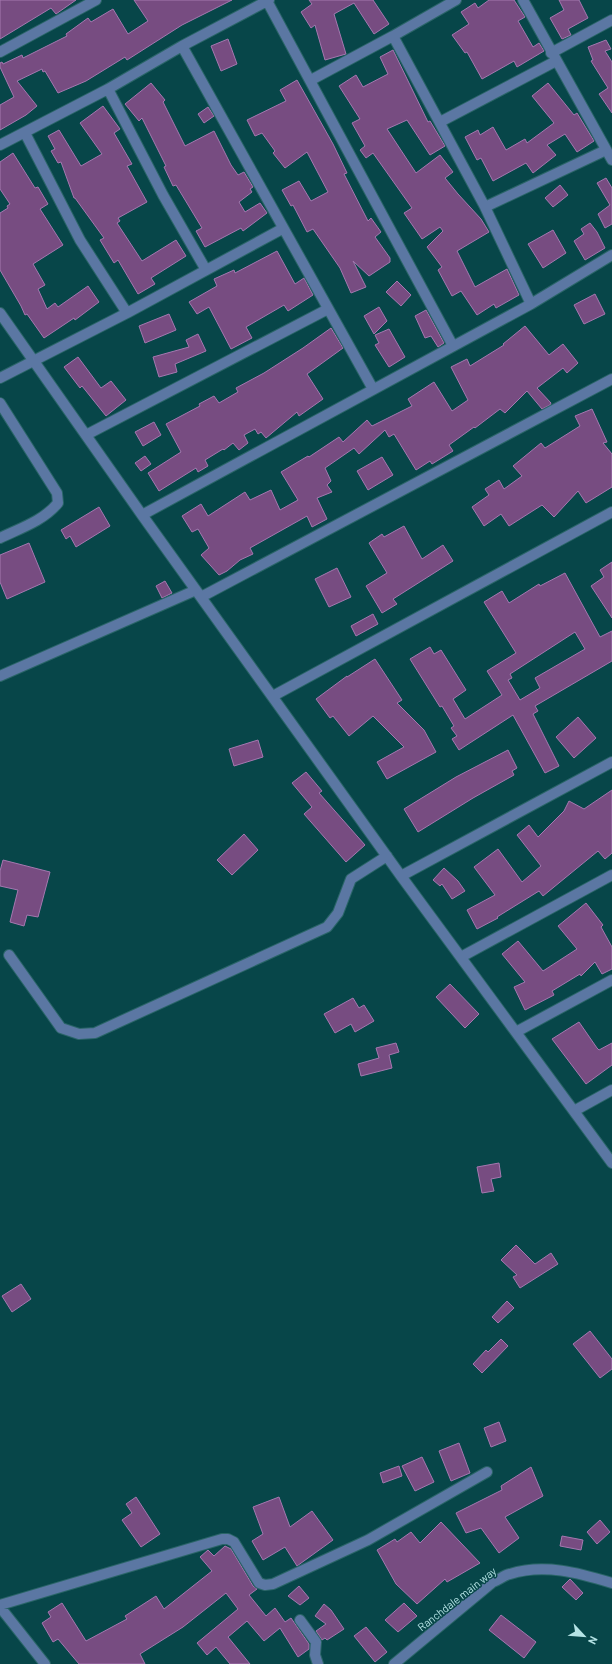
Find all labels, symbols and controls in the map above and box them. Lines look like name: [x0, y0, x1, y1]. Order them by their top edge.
street label: Ranchdale main way: [415, 1564, 499, 1633]
north arrow: [564, 1616, 604, 1656]
text: N: [586, 1634, 601, 1647]

